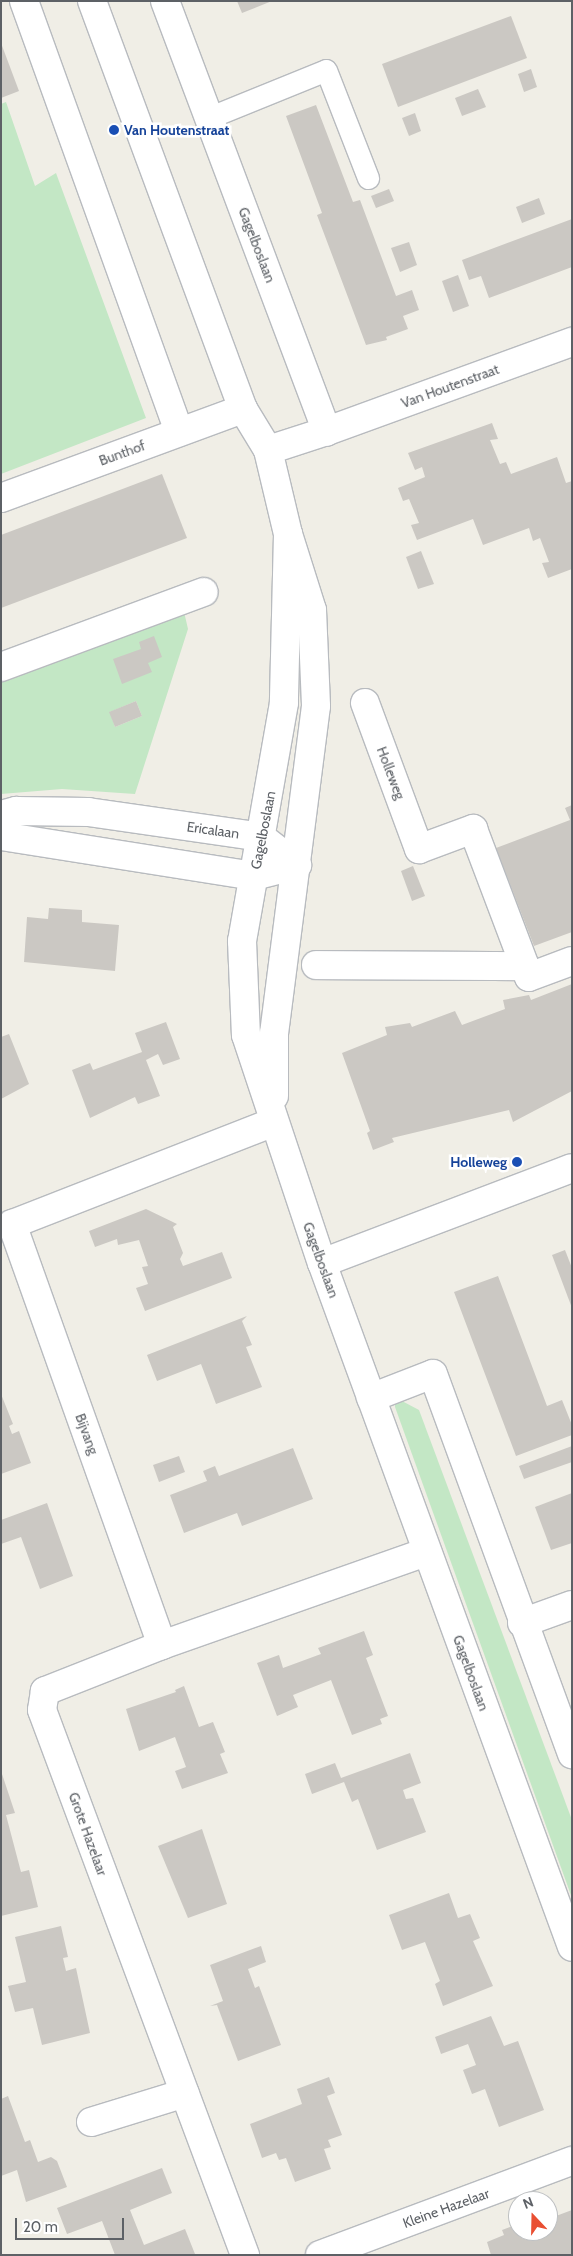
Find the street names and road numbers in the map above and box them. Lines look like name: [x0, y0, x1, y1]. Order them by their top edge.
street label: Gagelboslaan: [235, 205, 279, 285]
street label: Van Houtenstraat: [399, 361, 501, 411]
street label: Bunthof: [97, 437, 147, 469]
street label: Holleweg: [373, 744, 409, 802]
street label: Gagelboslaan: [247, 789, 279, 871]
street label: Ericalaan: [186, 818, 240, 842]
street label: Gagelboslaan: [300, 1220, 342, 1300]
street label: Bijvang: [72, 1411, 102, 1457]
street label: Gagelboslaan: [450, 1633, 492, 1713]
street label: Grote Hazelaar: [65, 1790, 111, 1878]
street label: Kleine Hazelaar: [401, 2185, 491, 2231]

